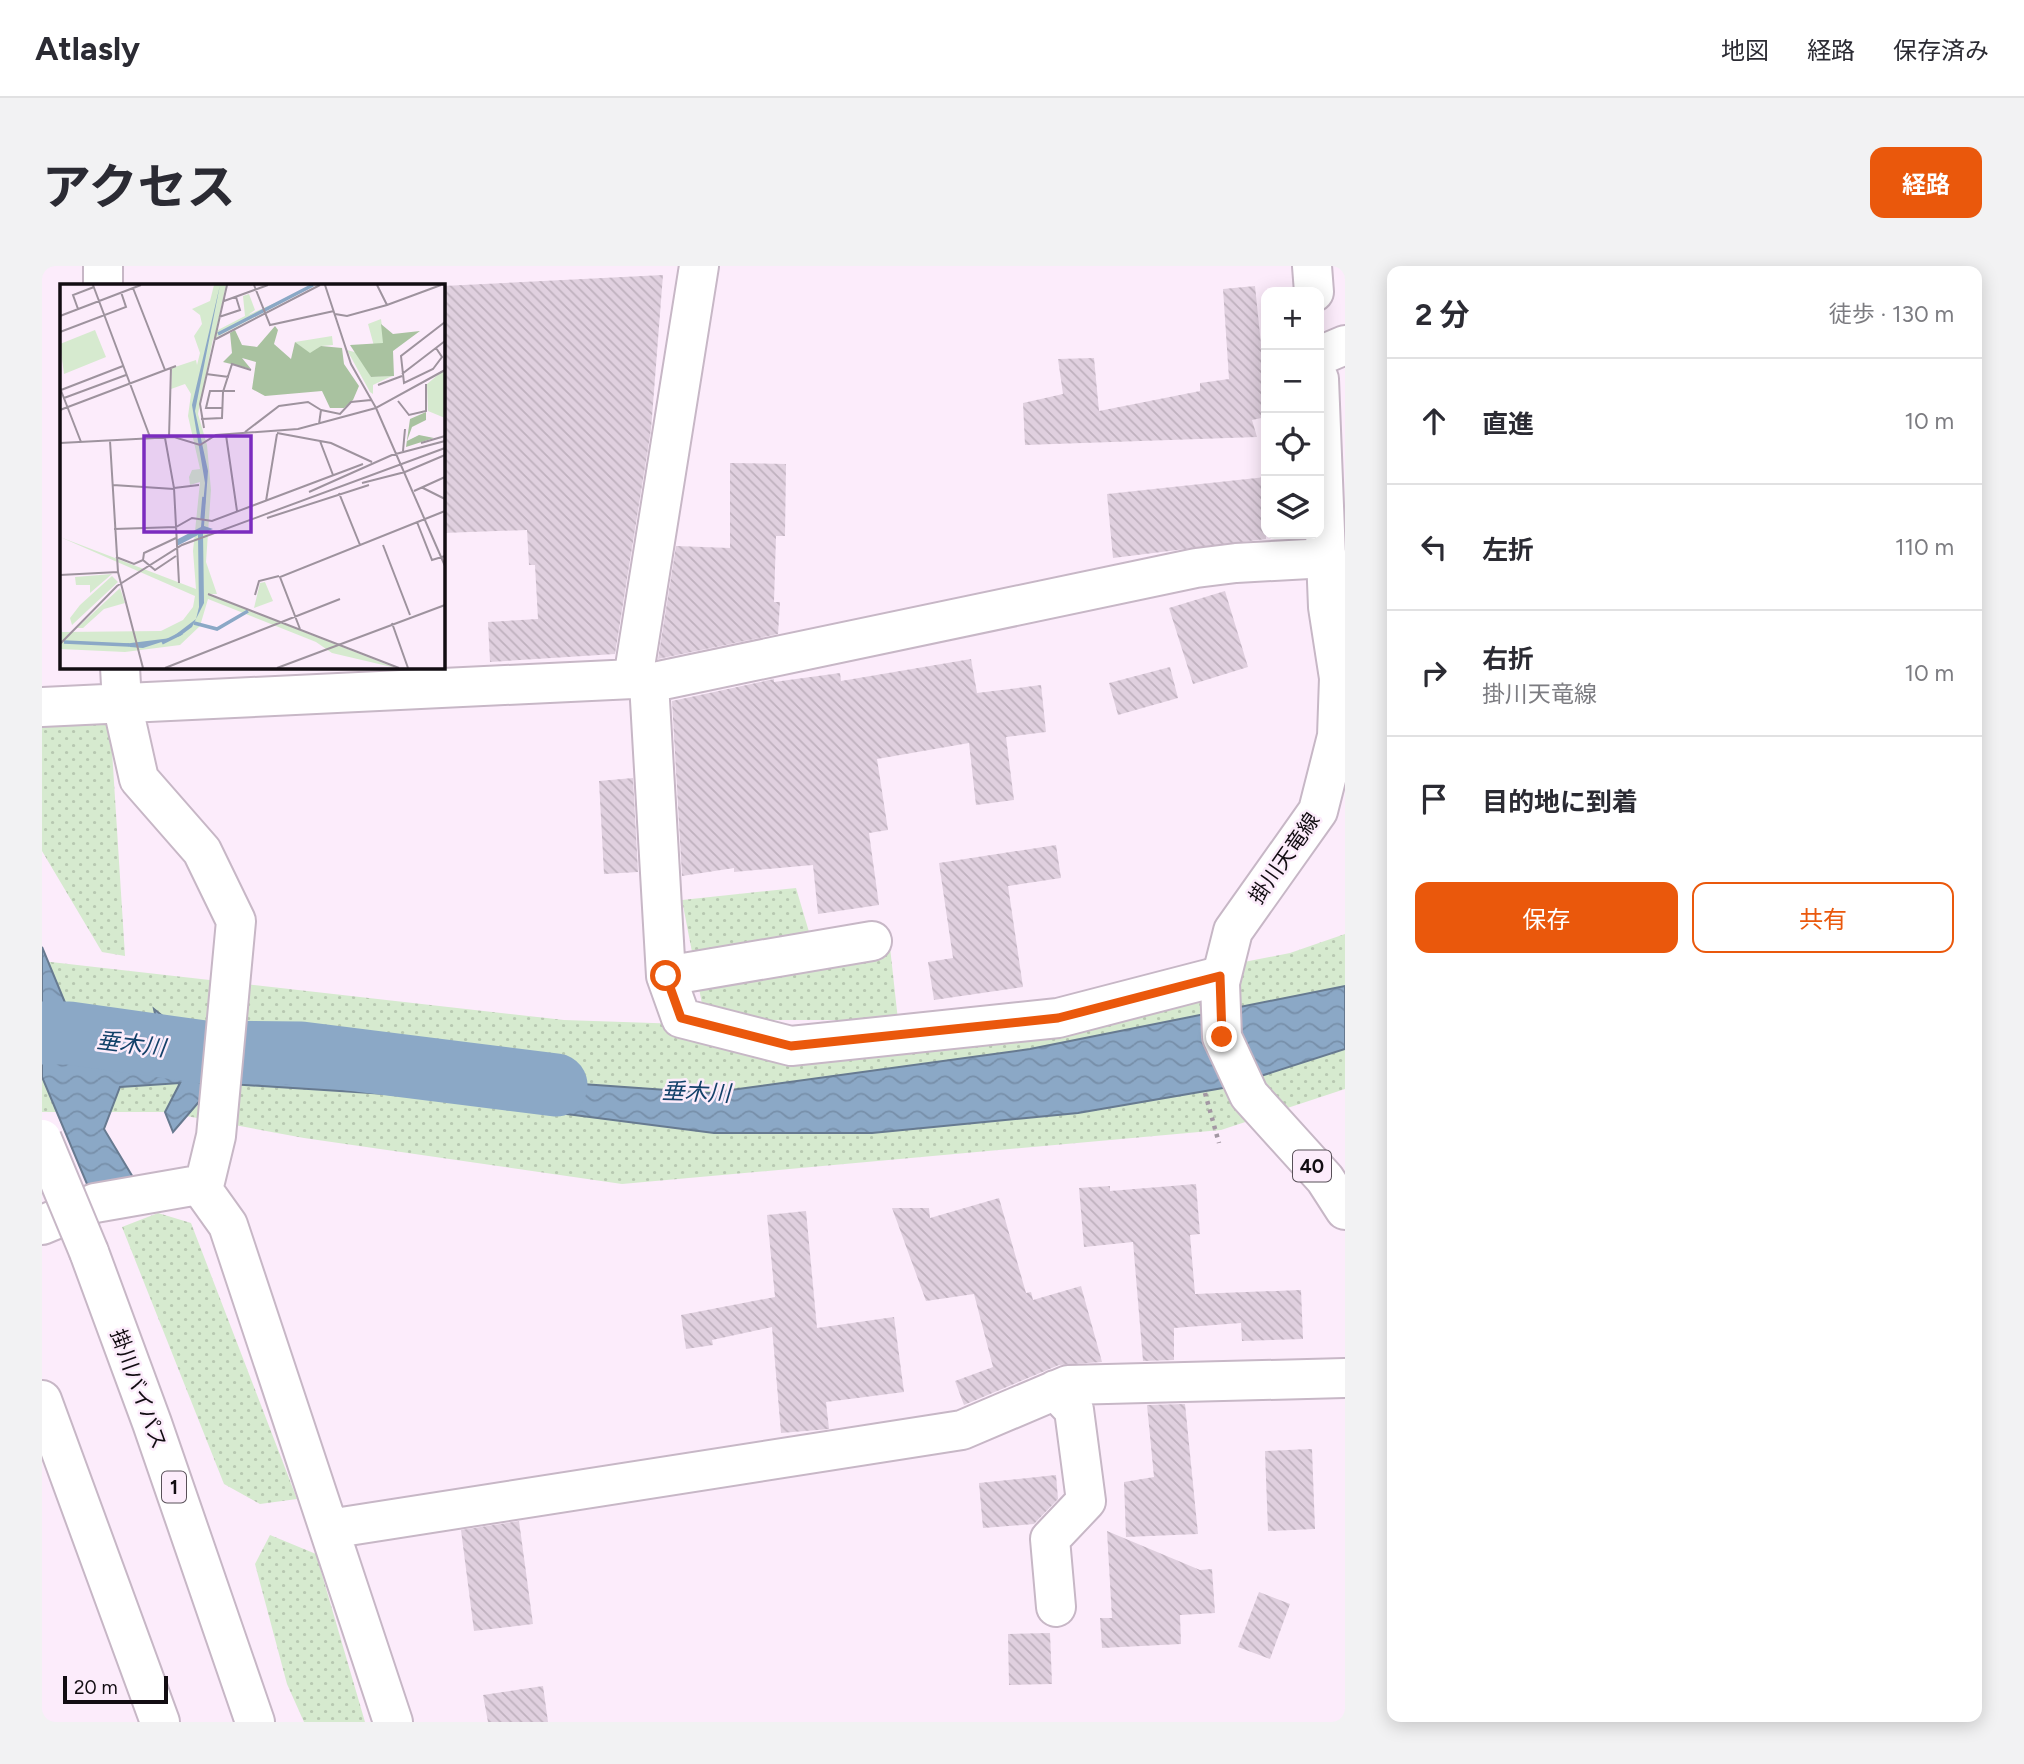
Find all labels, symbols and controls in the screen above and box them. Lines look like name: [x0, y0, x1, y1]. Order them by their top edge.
text: Atlasly: [35, 29, 140, 68]
text: 地図: [1721, 36, 1769, 65]
text: 経路: [1807, 36, 1855, 65]
text: 保存済み: [1893, 36, 1989, 65]
button: 経路: [1870, 147, 1982, 218]
text: アクセス: [42, 157, 236, 216]
inset map: [60, 284, 444, 668]
map controls: [1261, 287, 1324, 539]
button: +: [1261, 287, 1324, 350]
text: 2 分: [1415, 296, 1470, 333]
text: 徒歩 · 130 m: [1829, 300, 1954, 328]
button: −: [1261, 350, 1324, 413]
icon: ahead: [1415, 402, 1453, 440]
text: 10 m: [1905, 407, 1954, 435]
text: 直進: [1482, 408, 1534, 440]
button: locate: [1261, 413, 1324, 476]
button: layers: [1261, 476, 1324, 539]
icon: left: [1415, 528, 1453, 566]
text: 110 m: [1895, 533, 1954, 561]
text: 左折: [1482, 534, 1534, 566]
text: 右折: [1482, 643, 1534, 675]
icon: right: [1415, 654, 1453, 692]
text: 10 m: [1905, 659, 1954, 687]
text: 掛川天竜線: [1482, 680, 1597, 708]
icon: arrive: [1415, 780, 1453, 818]
text: 目的地に到着: [1482, 786, 1638, 818]
street label: 掛川天竜線: [1244, 808, 1324, 908]
button: 保存: [1415, 882, 1678, 953]
button: 共有: [1692, 882, 1954, 953]
route start: [650, 960, 681, 991]
route end: [1206, 1021, 1237, 1052]
water label: 垂木川: [95, 1026, 170, 1062]
water label: 垂木川: [661, 1077, 734, 1107]
road number: 40: [1293, 1151, 1331, 1182]
street label: 掛川バイパス: [106, 1326, 172, 1452]
road number: 1: [162, 1471, 186, 1502]
scale bar: [63, 1673, 168, 1705]
text: 20 m: [74, 1676, 118, 1699]

